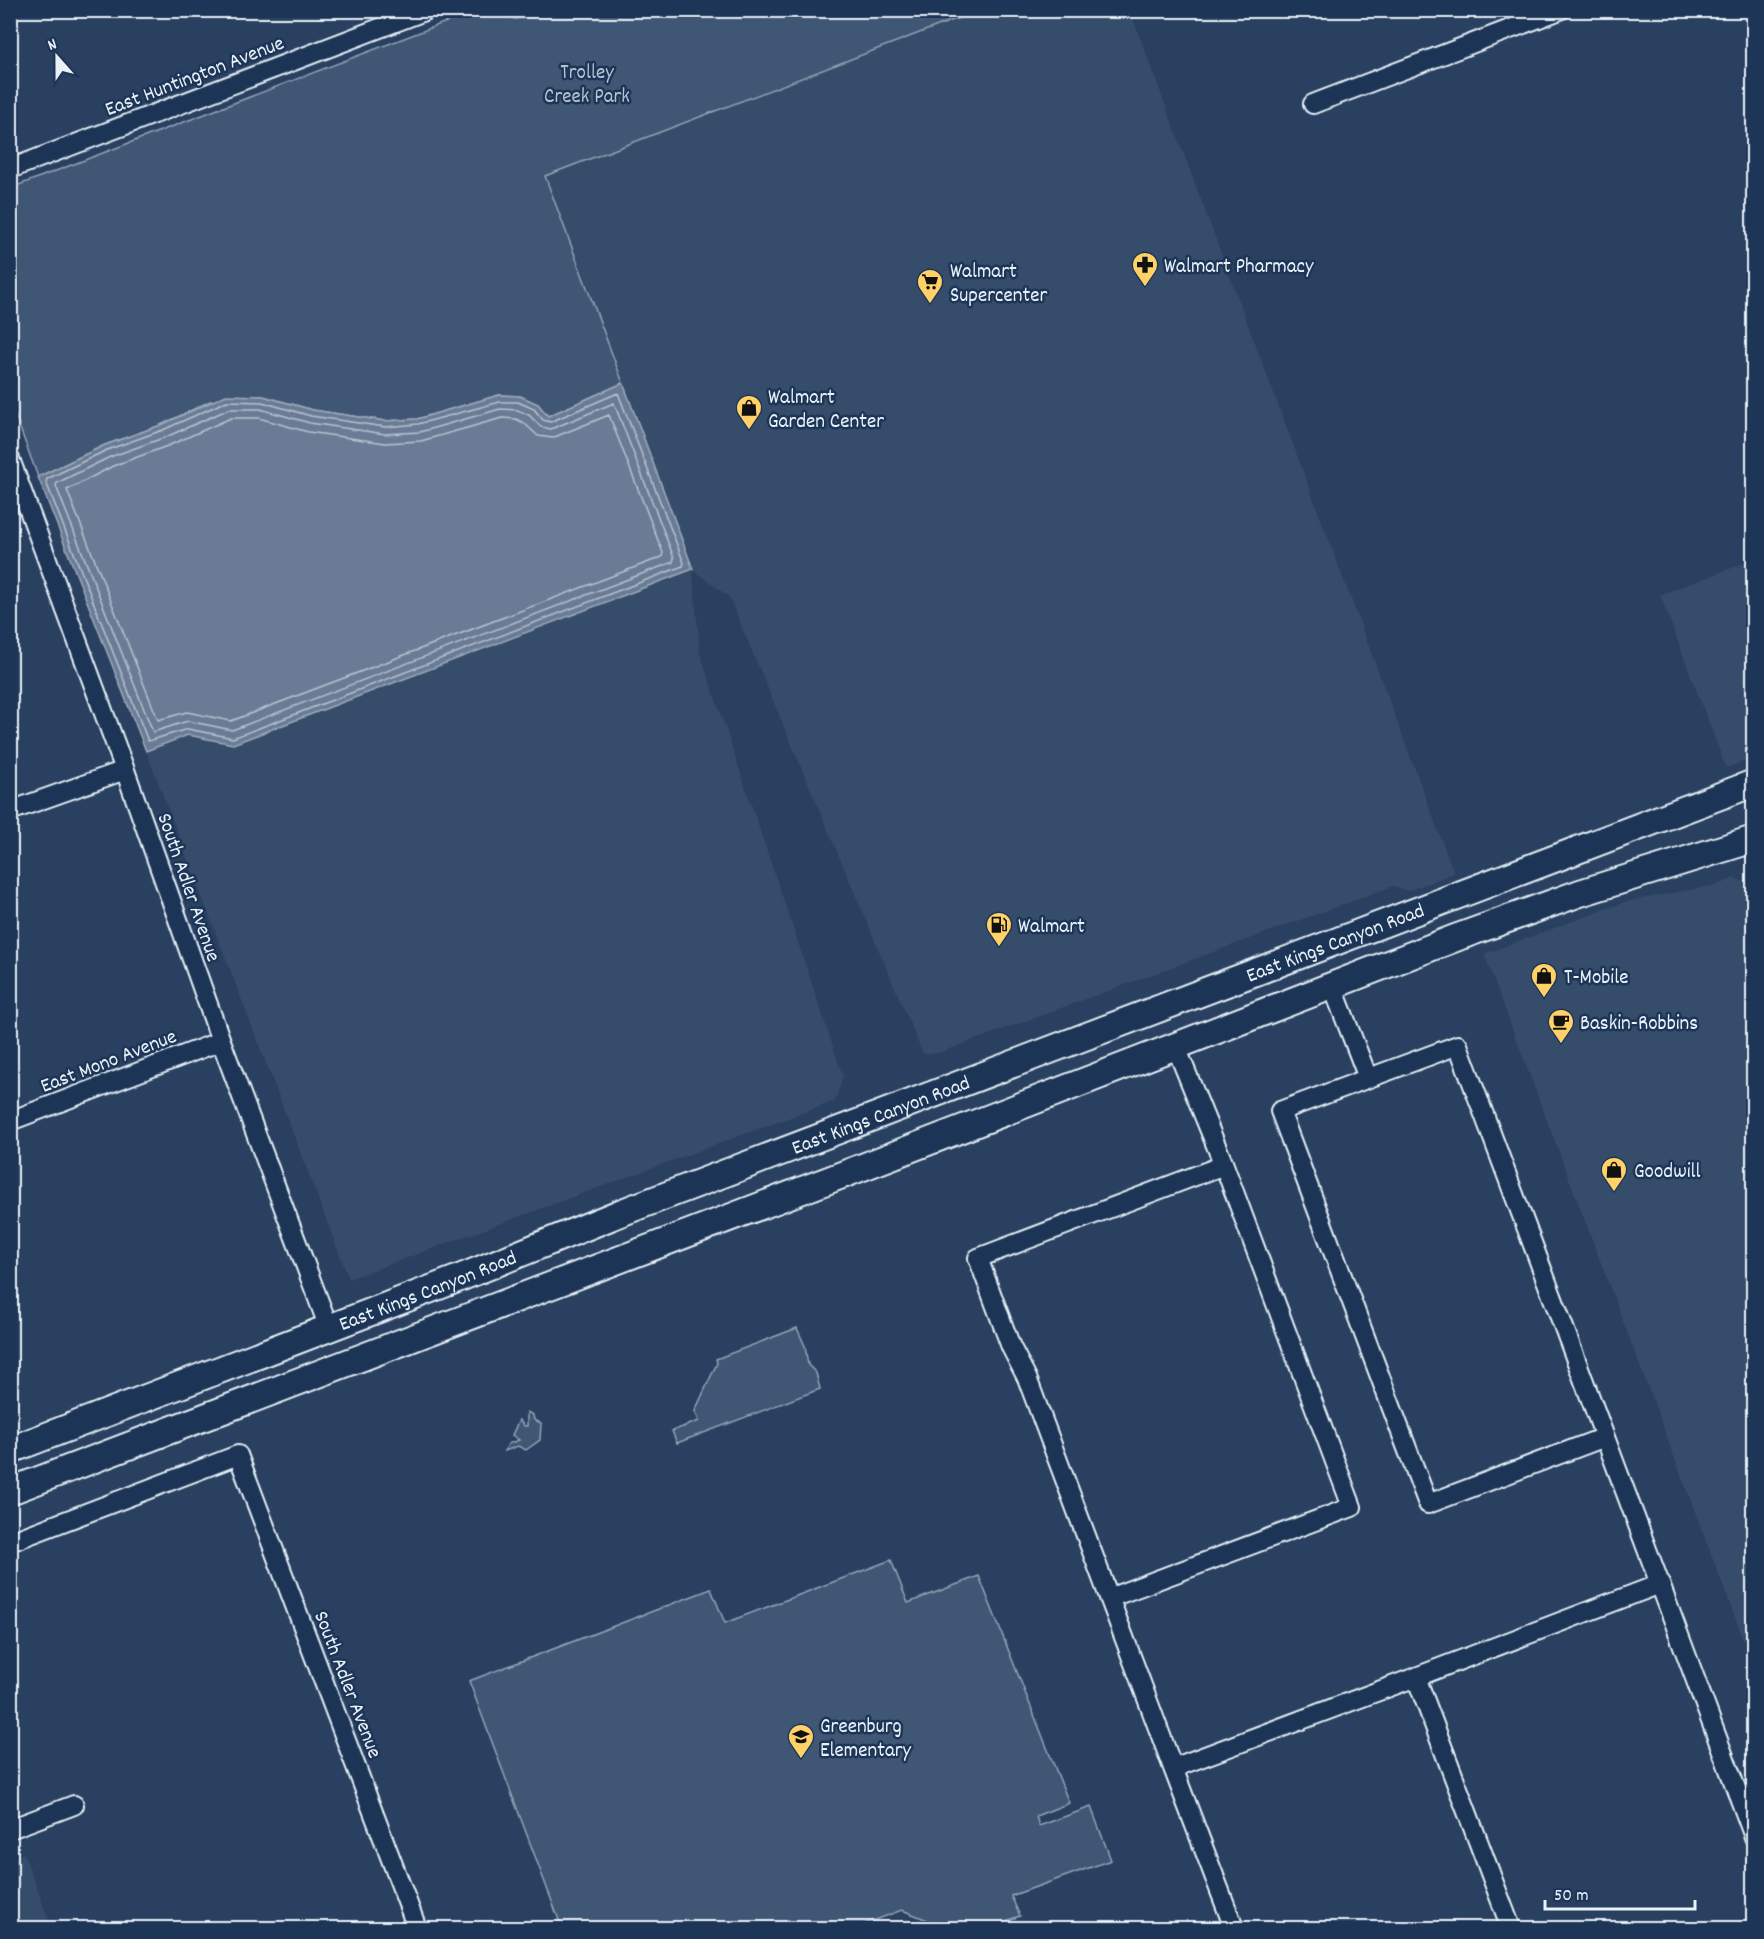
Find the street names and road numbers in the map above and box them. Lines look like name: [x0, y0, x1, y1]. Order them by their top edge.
street label: East Huntington Avenue: [101, 30, 289, 126]
street label: South Adler Avenue: [148, 810, 227, 966]
street label: East Kings Canyon Road: [1242, 897, 1429, 992]
street label: East Mono Avenue: [37, 1023, 182, 1103]
street label: East Kings Canyon Road: [788, 1070, 975, 1164]
street label: East Kings Canyon Road: [335, 1244, 522, 1341]
street label: South Adler Avenue: [304, 1607, 388, 1763]

